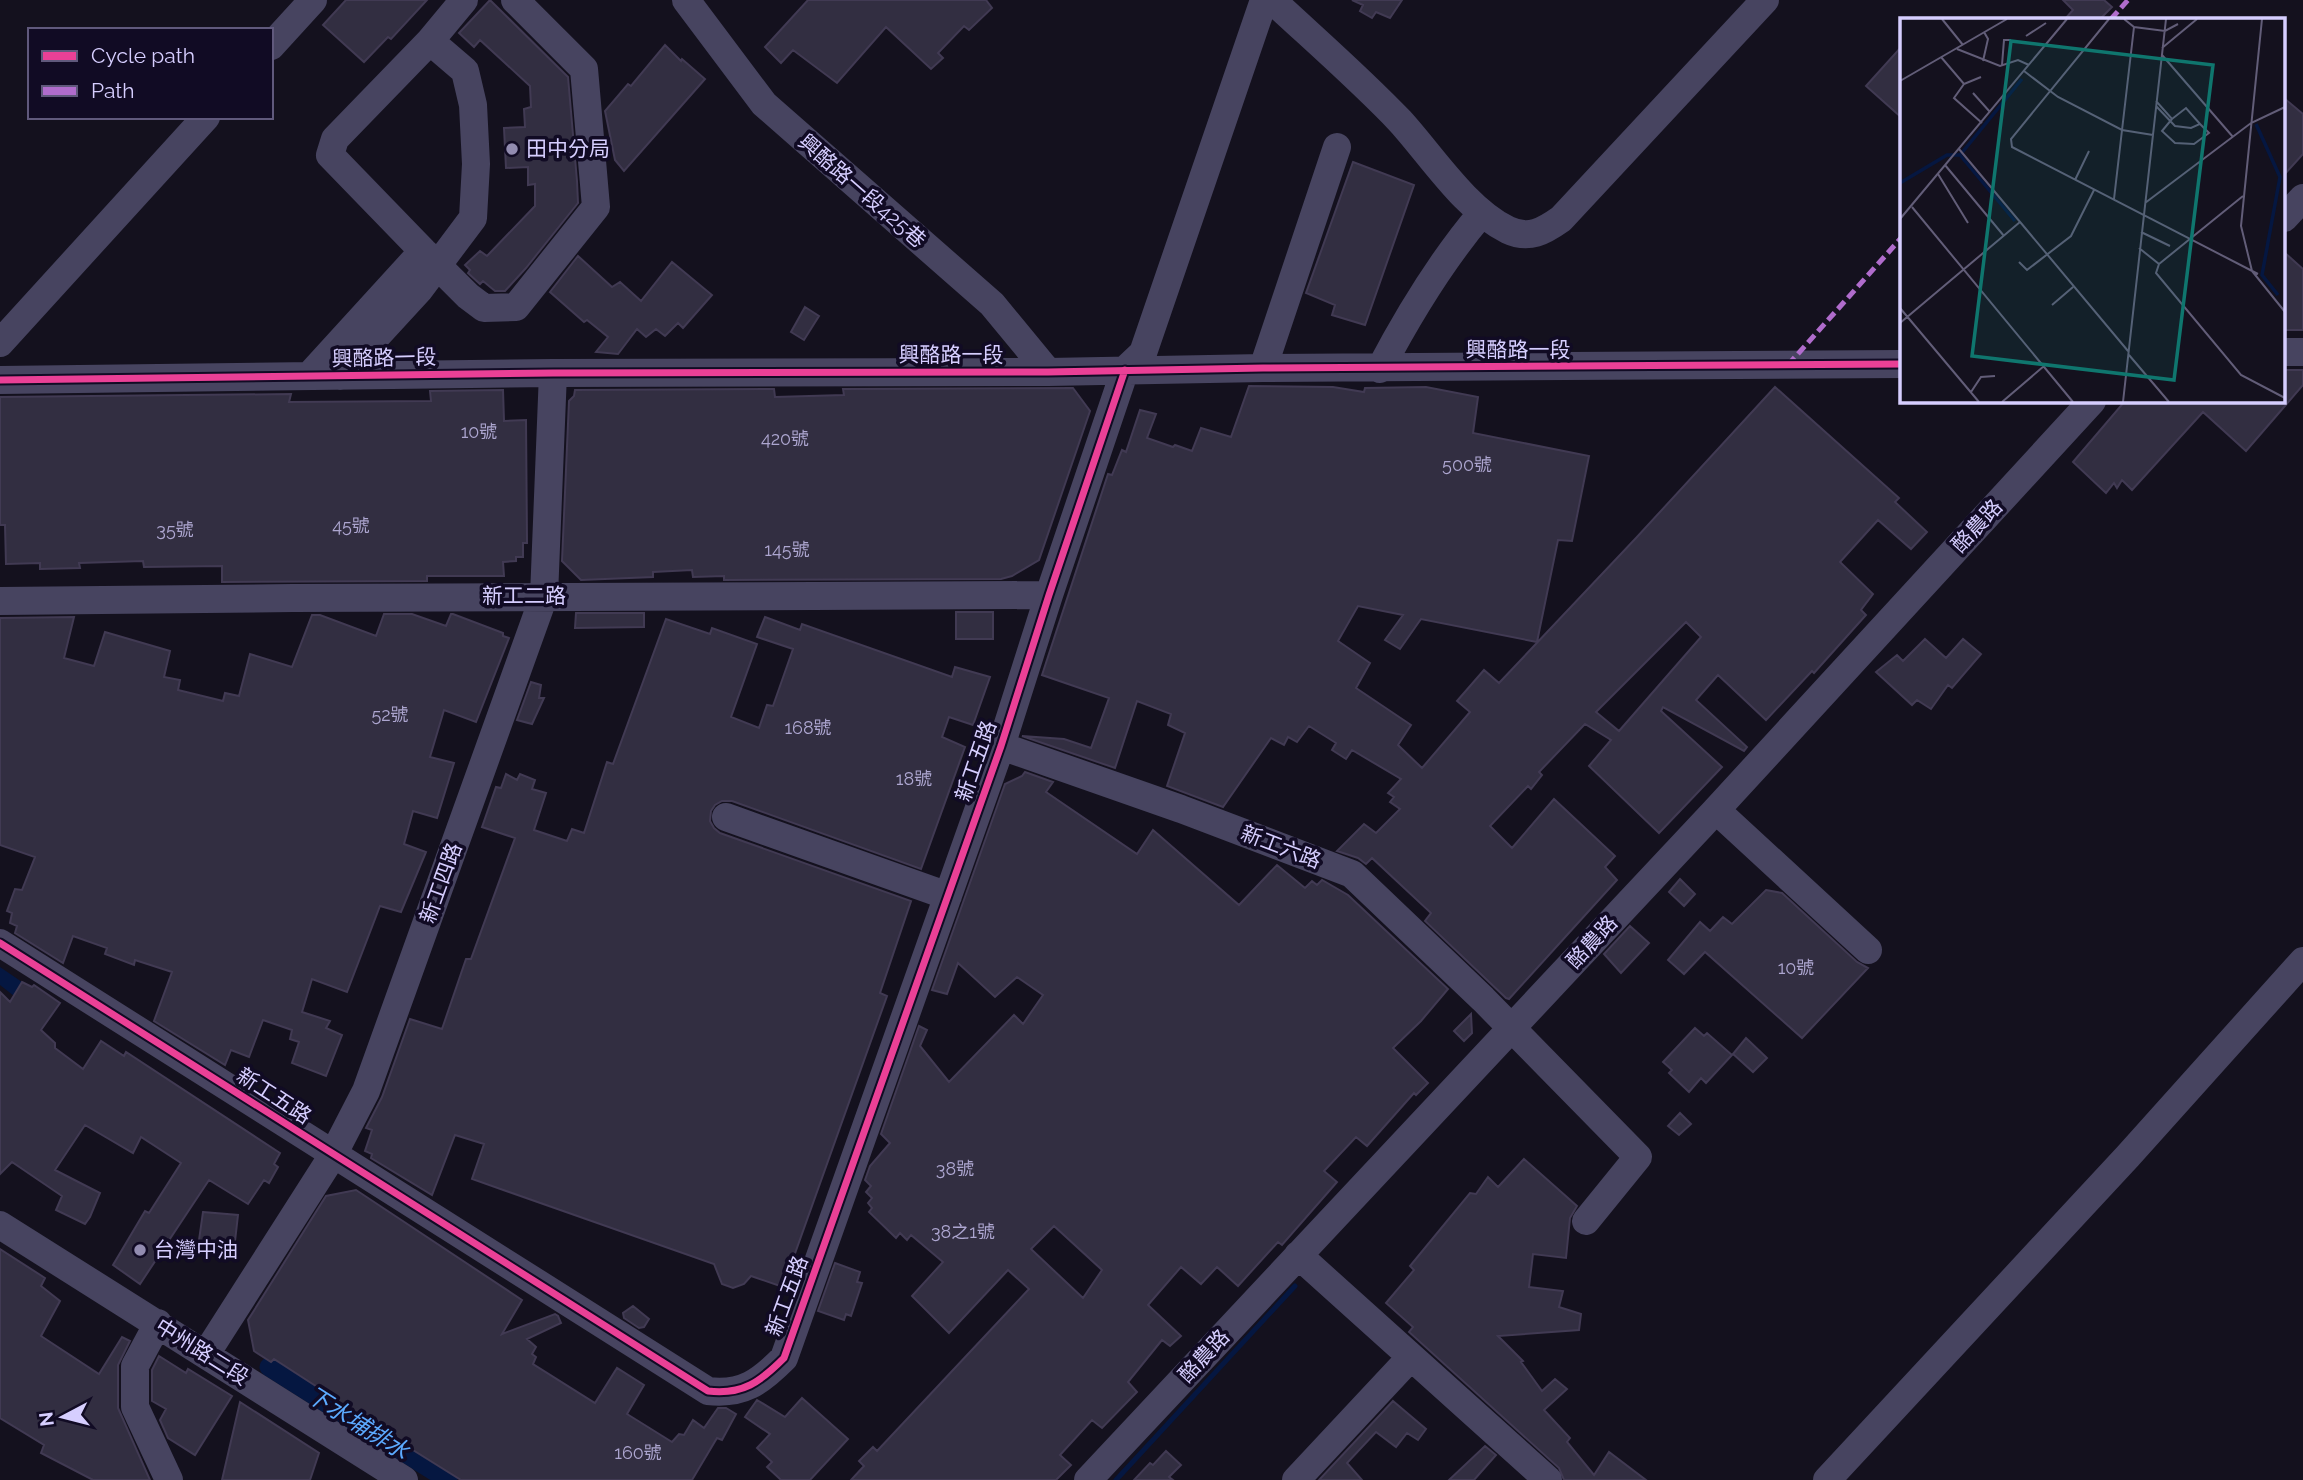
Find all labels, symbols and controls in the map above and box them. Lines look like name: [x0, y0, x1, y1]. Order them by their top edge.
inset map: [1900, 18, 2286, 402]
legend: [28, 28, 273, 119]
text: Cycle path: [91, 43, 195, 68]
text: Path: [91, 78, 135, 103]
street label: 興酪路一段425巷: [794, 129, 931, 252]
place label: 田中分局: [526, 136, 610, 161]
marker: 田中分局: [504, 141, 520, 157]
street label: 興酪路一段: [1466, 337, 1571, 362]
street label: 興酪路一段: [899, 342, 1004, 367]
street label: 興酪路一段: [331, 344, 437, 371]
house number: 10號: [461, 421, 497, 442]
house number: 420號: [761, 428, 809, 449]
house number: 500號: [1442, 454, 1492, 475]
street label: 酪農路: [1946, 494, 2007, 557]
house number: 45號: [332, 515, 370, 536]
house number: 35號: [156, 519, 194, 540]
house number: 145號: [764, 539, 810, 560]
street label: 新工二路: [482, 583, 566, 608]
house number: 52號: [371, 704, 409, 725]
house number: 168號: [784, 717, 832, 738]
street label: 新工五路: [950, 717, 1001, 805]
house number: 18號: [896, 768, 932, 789]
street label: 新工六路: [1237, 820, 1325, 873]
street label: 新工四路: [414, 839, 467, 927]
street label: 酪農路: [1561, 910, 1622, 973]
house number: 10號: [1778, 957, 1814, 978]
street label: 新工五路: [232, 1062, 316, 1129]
house number: 38號: [936, 1158, 974, 1179]
house number: 38之1號: [931, 1221, 995, 1242]
place label: 台灣中油: [154, 1237, 238, 1262]
marker: 台灣中油: [132, 1242, 148, 1258]
street label: 新工五路: [760, 1252, 813, 1340]
street label: 中州路二段: [151, 1313, 253, 1390]
street label: 酪農路: [1173, 1324, 1234, 1387]
water label: 下水埔排水: [302, 1381, 415, 1465]
north arrow: [28, 1382, 98, 1452]
text: N: [34, 1411, 58, 1428]
house number: 160號: [614, 1442, 662, 1463]

